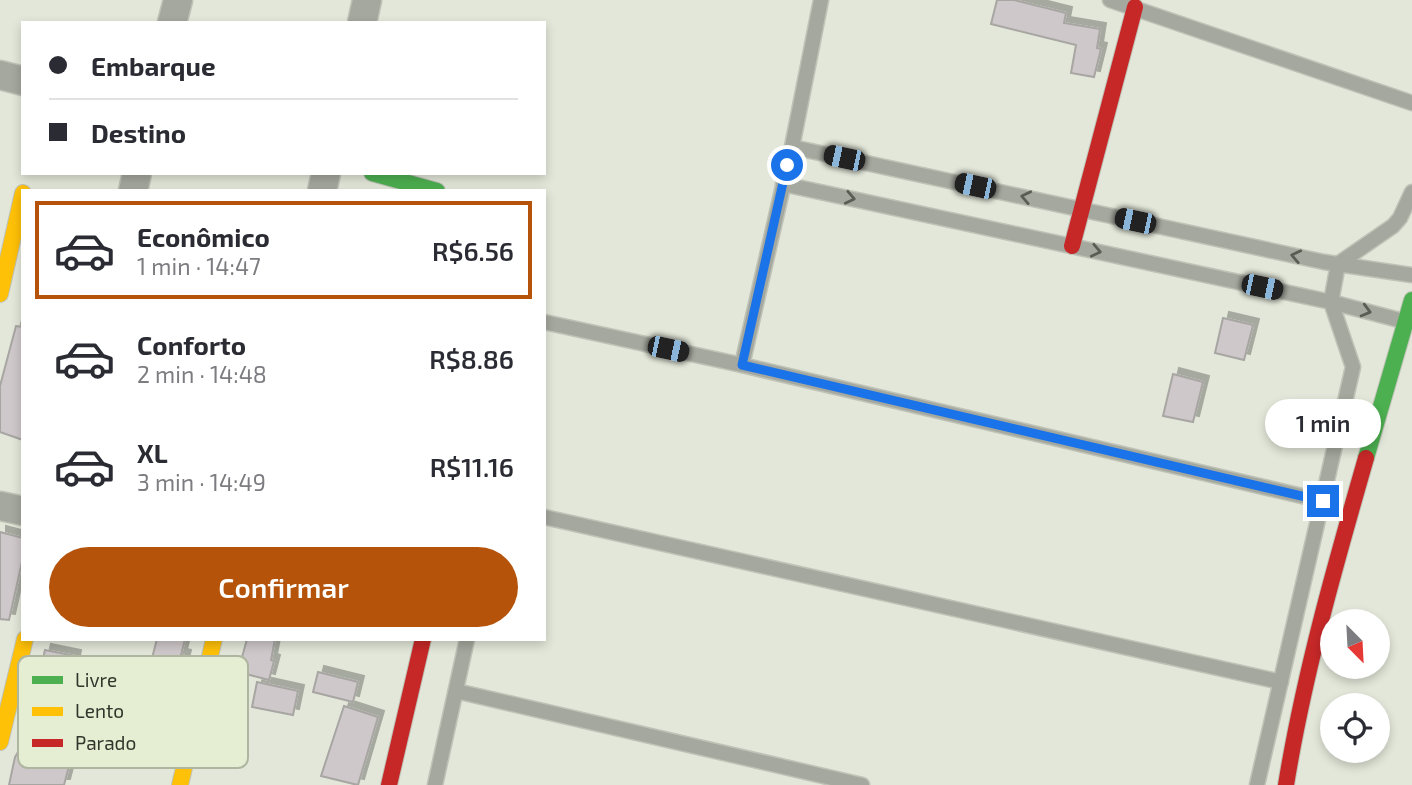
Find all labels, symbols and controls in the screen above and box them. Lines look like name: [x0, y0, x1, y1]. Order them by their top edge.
text: Embarque: [91, 50, 216, 81]
text: Destino: [91, 117, 186, 148]
car: [822, 143, 867, 173]
route start: [771, 149, 803, 181]
car: [953, 171, 998, 201]
one-way arrow: [844, 190, 856, 204]
one-way arrow: [1020, 191, 1032, 206]
car: [1113, 206, 1158, 236]
icon: car: [53, 219, 116, 282]
text: Econômico: [137, 221, 270, 252]
text: R$6.56: [432, 235, 514, 266]
one-way arrow: [1090, 243, 1102, 257]
one-way arrow: [1290, 249, 1302, 264]
text: 1 min · 14:47: [137, 252, 261, 280]
car: [1240, 272, 1285, 302]
one-way arrow: [1360, 303, 1372, 317]
icon: car: [53, 327, 116, 390]
text: Conforto: [137, 329, 246, 360]
car: [646, 334, 691, 364]
text: R$8.86: [429, 343, 514, 374]
text: 2 min · 14:48: [137, 360, 267, 388]
callout: 1 min: [1265, 400, 1381, 448]
text: 1 min: [1296, 409, 1350, 437]
icon: car: [53, 435, 116, 498]
text: XL: [137, 437, 168, 468]
text: R$11.16: [430, 451, 514, 482]
text: 3 min · 14:49: [137, 468, 266, 496]
route end: [1307, 485, 1339, 517]
button: Confirmar: [49, 547, 518, 627]
north arrow: [1320, 609, 1390, 679]
map controls: [1320, 609, 1390, 763]
legend: [18, 656, 248, 768]
text: Livre: [75, 668, 117, 691]
button: locate: [1320, 693, 1390, 763]
text: Lento: [75, 699, 124, 722]
text: Parado: [75, 731, 136, 754]

